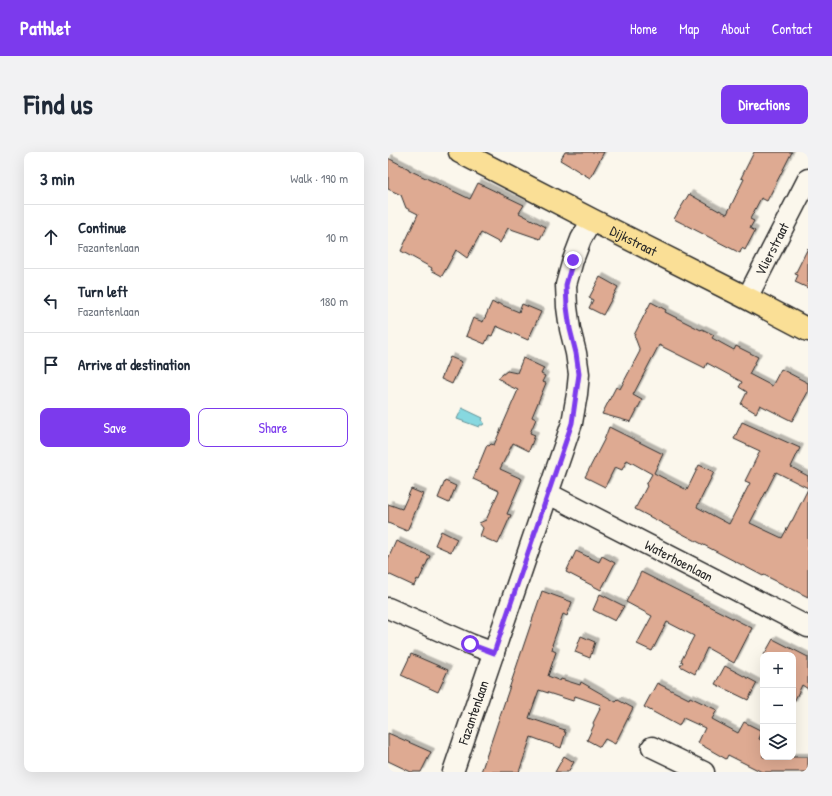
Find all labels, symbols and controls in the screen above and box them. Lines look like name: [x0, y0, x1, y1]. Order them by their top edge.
text: Pathlet: [20, 15, 70, 41]
text: Home: [630, 19, 657, 38]
text: Map: [679, 19, 699, 38]
text: About: [721, 19, 750, 38]
text: Contact: [772, 19, 812, 38]
text: Find us: [24, 85, 93, 123]
button: Directions: [721, 85, 808, 124]
text: 3 min: [40, 167, 75, 190]
text: Walk · 190 m: [290, 169, 348, 187]
text: Continue: [78, 217, 126, 238]
street label: Vlierstraat: [750, 219, 793, 279]
street label: Dijkstraat: [607, 221, 661, 260]
icon: ahead: [40, 226, 62, 248]
text: 10 m: [326, 228, 348, 246]
text: Fazantenlaan: [78, 238, 140, 256]
route end: [564, 251, 582, 269]
text: Turn left: [78, 281, 128, 302]
icon: left: [40, 290, 62, 312]
text: 180 m: [320, 292, 348, 310]
text: Fazantenlaan: [78, 302, 140, 320]
icon: arrive: [40, 354, 62, 376]
text: Arrive at destination: [78, 354, 190, 375]
button: Save: [40, 408, 190, 447]
button: Share: [198, 408, 348, 447]
street label: Waterhoenlaan: [642, 535, 717, 586]
route start: [461, 635, 479, 653]
map controls: [760, 652, 796, 760]
button: +: [760, 652, 796, 688]
street label: Fazantenlaan: [453, 678, 493, 748]
button: −: [760, 688, 796, 724]
button: layers: [760, 724, 796, 760]

